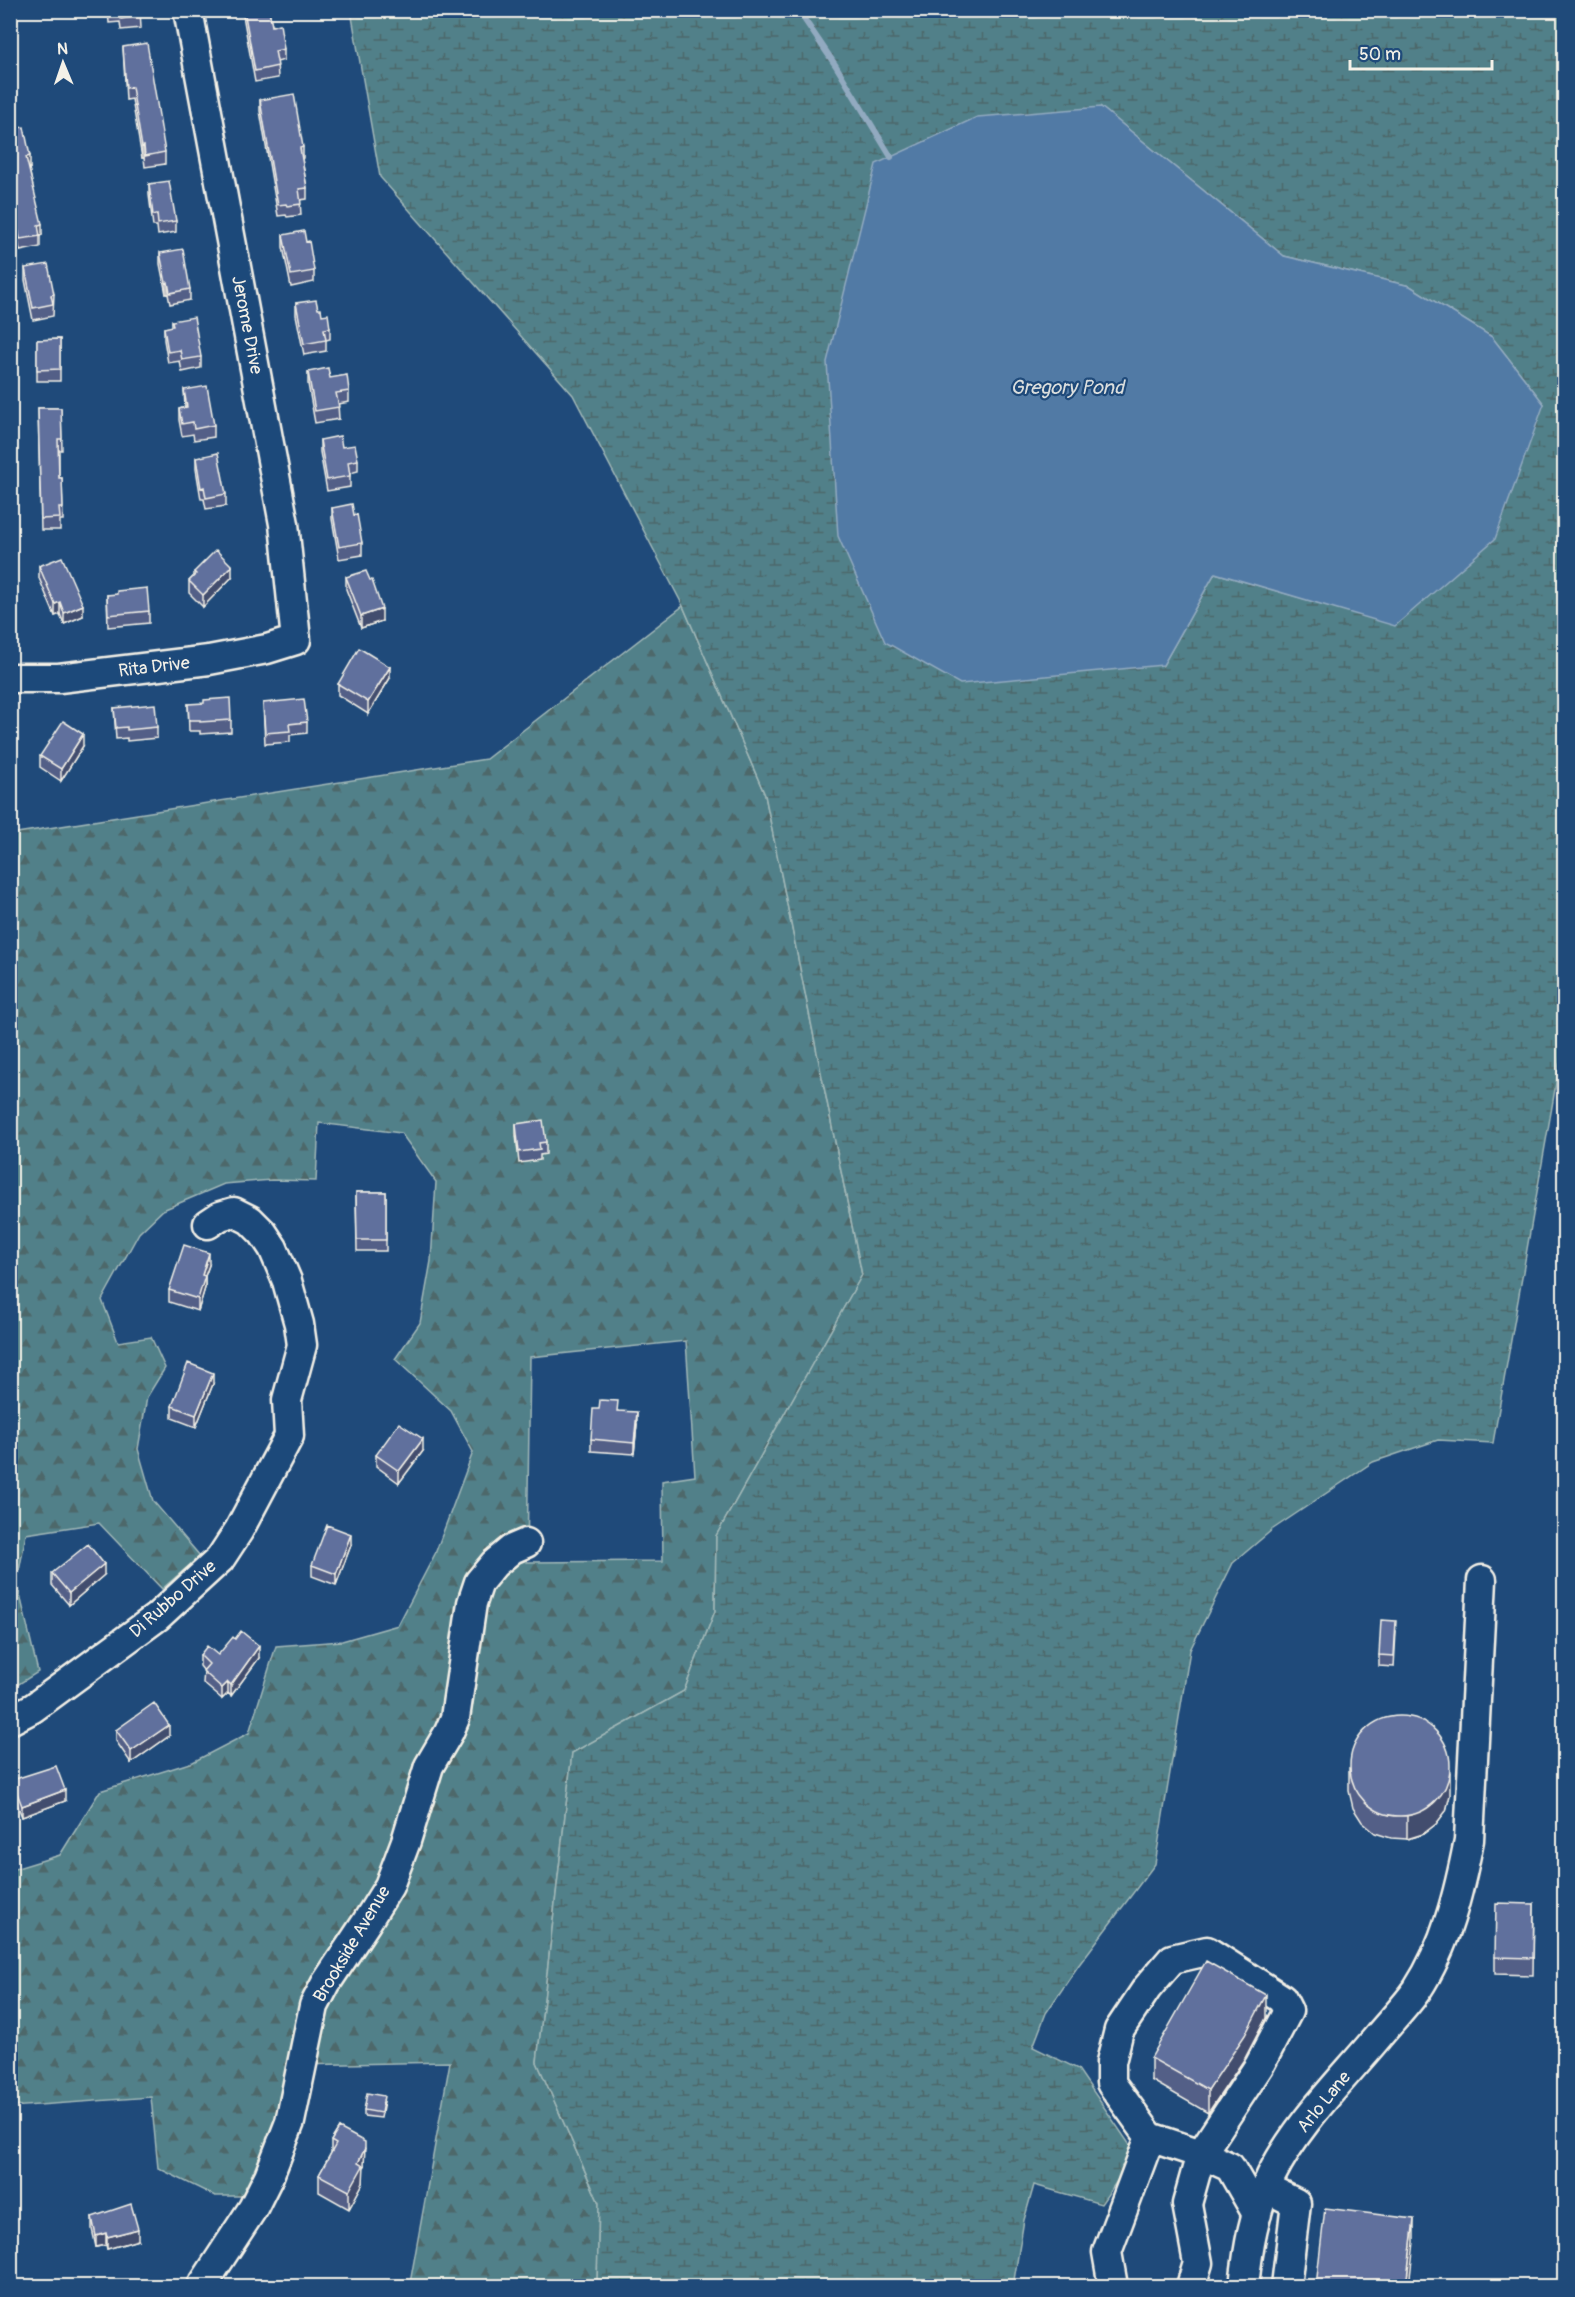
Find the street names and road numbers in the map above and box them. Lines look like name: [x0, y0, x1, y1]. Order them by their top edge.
street label: Jerome Drive: [226, 274, 268, 376]
street label: Rita Drive: [117, 651, 191, 683]
street label: Di Rubbo Drive: [125, 1555, 221, 1643]
street label: Brookside Avenue: [308, 1882, 396, 2006]
street label: Arlo Lane: [1292, 2066, 1356, 2138]

